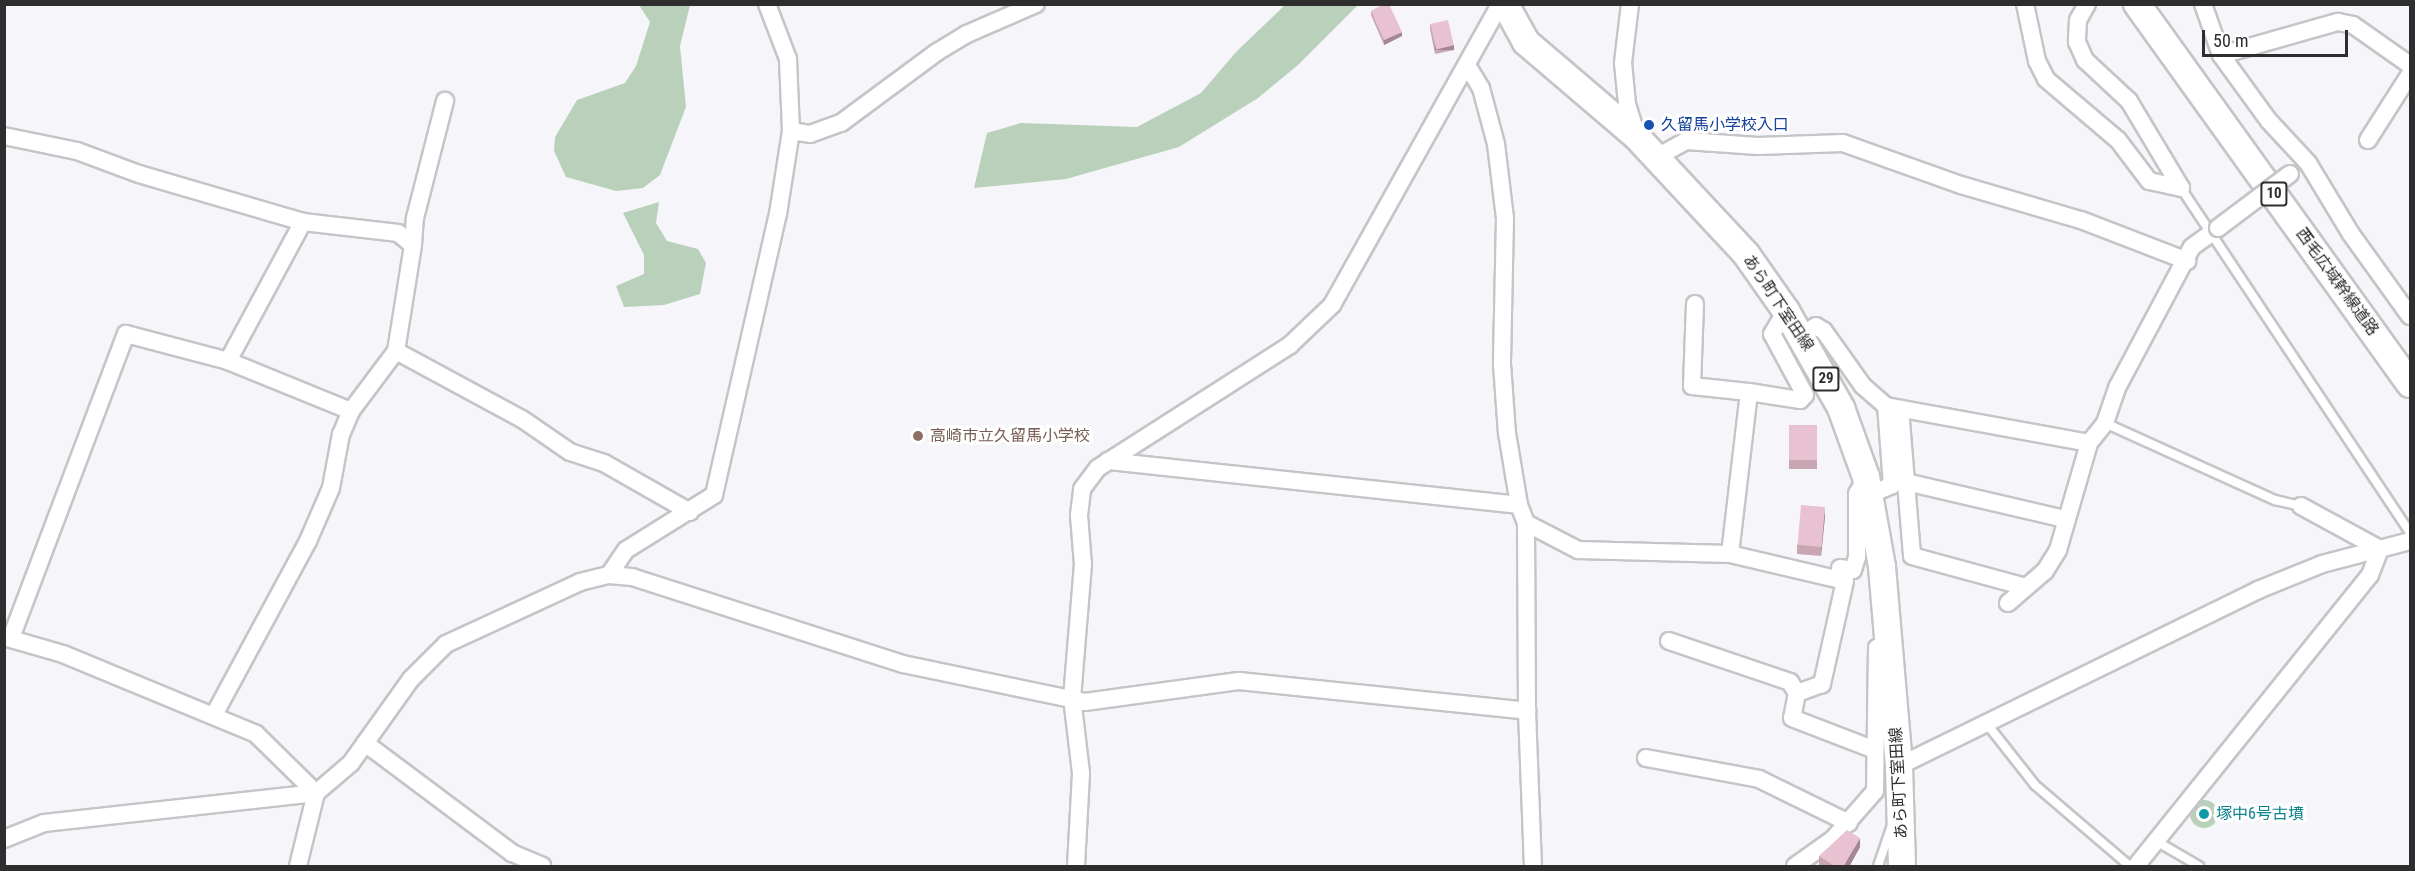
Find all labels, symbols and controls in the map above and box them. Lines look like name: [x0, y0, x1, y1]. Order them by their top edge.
scale bar: [2205, 18, 2350, 56]
text: 50 m: [2213, 30, 2248, 51]
place label: 久留馬小学校入口: [1661, 115, 1789, 135]
marker: 久留馬小学校入口: [1642, 118, 1656, 132]
road number: 10: [2259, 182, 2289, 206]
street label: 西毛広域幹線道路: [2292, 225, 2382, 339]
street label: あら町下室田線: [1739, 251, 1817, 355]
road number: 29: [1811, 367, 1841, 391]
place label: 高崎市立久留馬小学校: [930, 426, 1090, 446]
marker: 高崎市立久留馬小学校: [911, 429, 925, 443]
street label: あら町下室田線: [1886, 727, 1912, 839]
place label: 塚中6号古墳: [2216, 804, 2304, 824]
marker: 塚中6号古墳: [2197, 807, 2211, 821]

